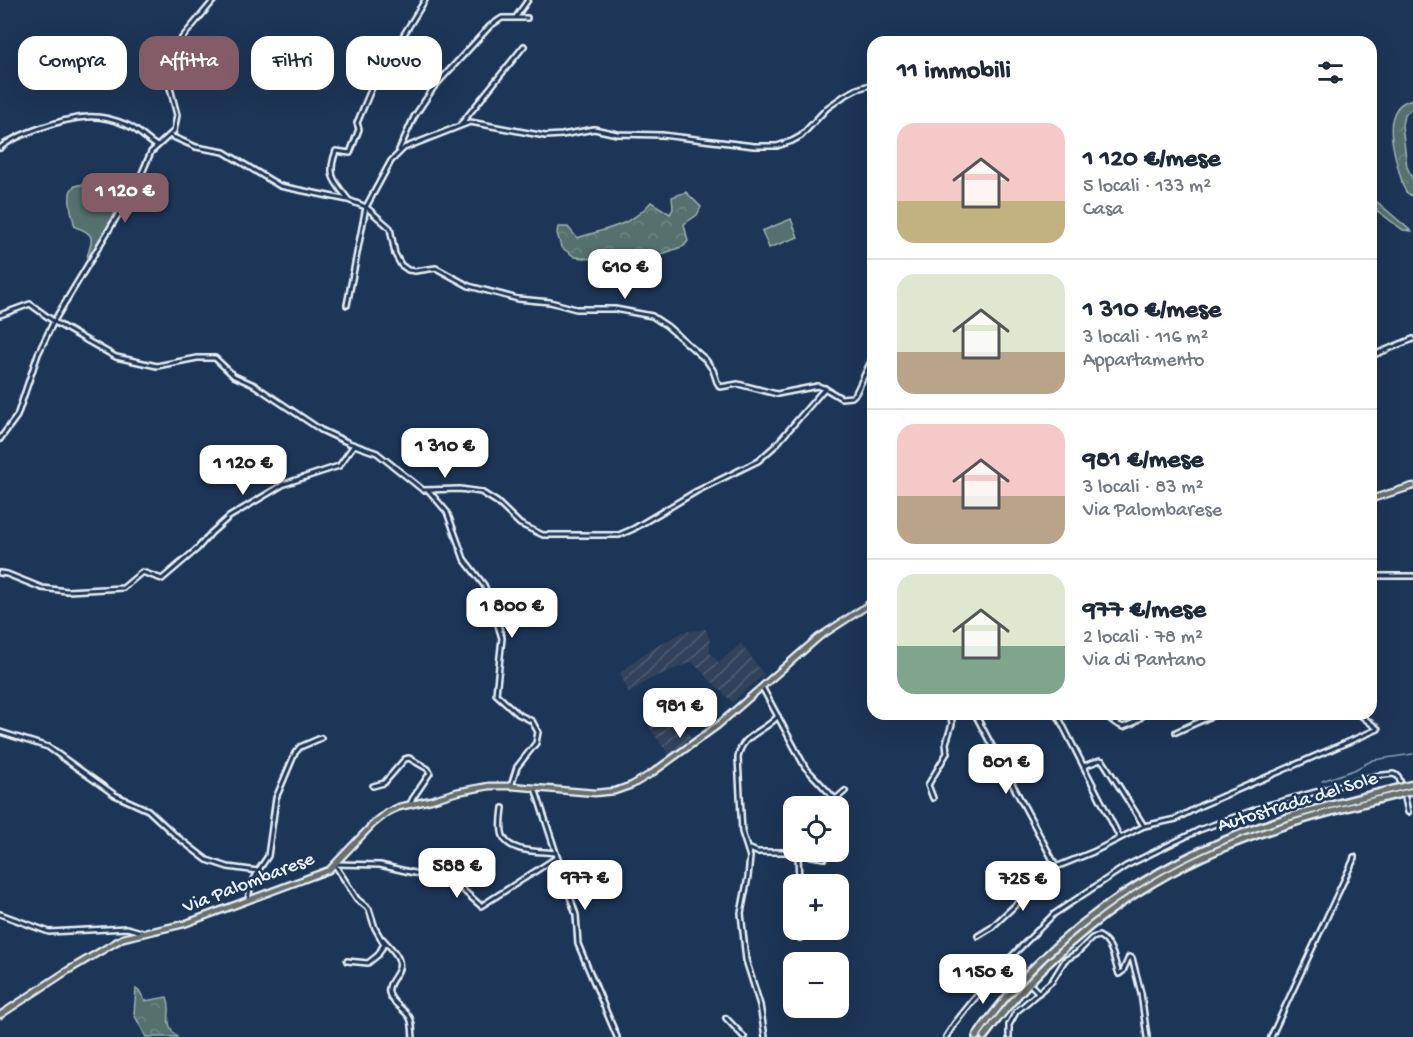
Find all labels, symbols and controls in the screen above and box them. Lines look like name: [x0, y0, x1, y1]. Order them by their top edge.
chip: Compra: [18, 36, 127, 90]
chip: Affitta: [139, 36, 239, 90]
chip: Filtri: [251, 36, 334, 90]
chip: Nuovo: [346, 36, 442, 90]
icon: filters: [1314, 56, 1347, 89]
text: 11 immobili: [897, 57, 1011, 88]
text: 1 120 €/mese: [1083, 145, 1220, 176]
icon: home: [945, 147, 1017, 219]
pin: 1 120 €: [70, 173, 180, 224]
text: 5 locali · 133 m²: [1083, 176, 1211, 199]
text: 1 120 €: [96, 181, 154, 204]
text: Casa: [1083, 199, 1123, 222]
pin: 610 €: [583, 249, 667, 300]
text: 610 €: [602, 257, 648, 280]
text: 1 310 €/mese: [1083, 296, 1221, 327]
icon: home: [945, 298, 1017, 370]
text: 3 locali · 116 m²: [1083, 327, 1208, 350]
text: Appartamento: [1083, 350, 1205, 373]
pin: 1 310 €: [390, 428, 500, 479]
text: 1 310 €: [415, 436, 475, 459]
pin: 1 120 €: [188, 445, 298, 496]
text: 981 €/mese: [1083, 446, 1204, 477]
icon: home: [945, 448, 1017, 520]
text: 1 120 €: [214, 453, 272, 476]
text: 3 locali · 83 m²: [1083, 477, 1204, 500]
text: Via Palombarese: [1083, 500, 1222, 523]
pin: 1 800 €: [457, 588, 567, 639]
text: 1 800 €: [480, 596, 544, 619]
text: 977 €/mese: [1083, 596, 1206, 627]
icon: home: [945, 598, 1017, 670]
text: 2 locali · 78 m²: [1083, 627, 1203, 650]
text: Via di Pantano: [1083, 650, 1206, 673]
pin: 981 €: [638, 688, 722, 739]
text: 981 €: [657, 696, 703, 719]
pin: 801 €: [964, 744, 1048, 795]
text: 801 €: [982, 752, 1030, 775]
street label: Autostrada del Sole: [1215, 767, 1382, 838]
map controls: [783, 796, 849, 1018]
button: locate: [783, 796, 849, 862]
street label: Via Palombarese: [179, 848, 319, 920]
pin: 588 €: [415, 848, 499, 899]
text: 588 €: [432, 856, 482, 879]
pin: 977 €: [543, 860, 627, 911]
pin: 725 €: [981, 861, 1065, 912]
text: 977 €: [561, 868, 609, 891]
text: 725 €: [999, 869, 1047, 892]
button: +: [783, 874, 849, 940]
button: −: [783, 952, 849, 1018]
pin: 1 150 €: [928, 954, 1038, 1005]
text: 1 150 €: [953, 962, 1013, 985]

